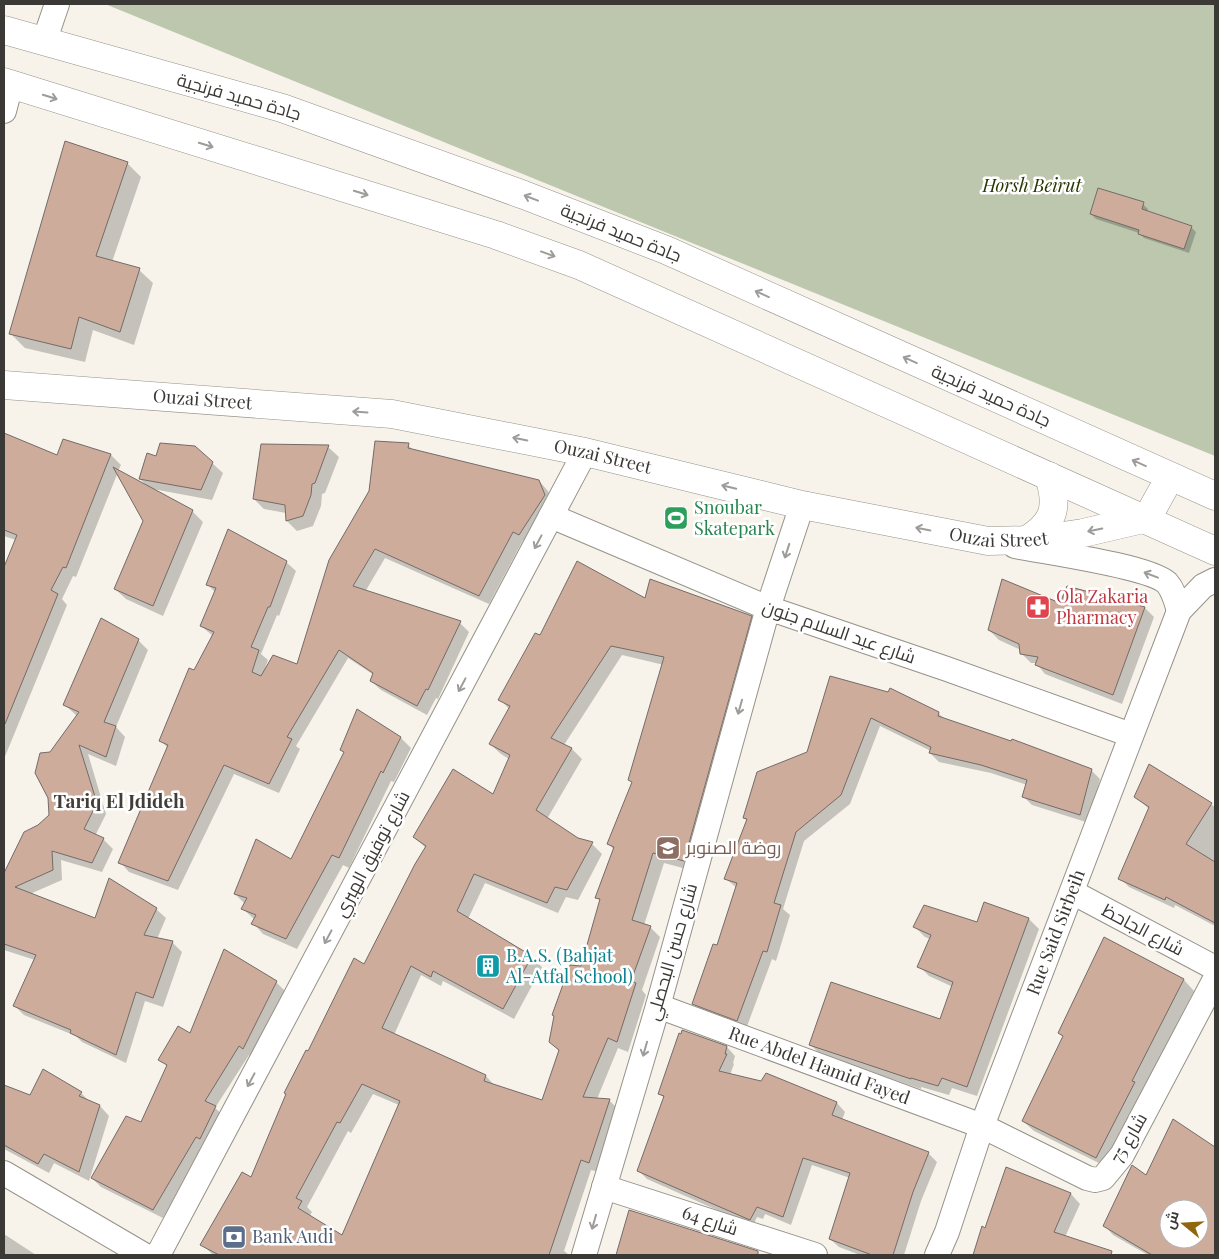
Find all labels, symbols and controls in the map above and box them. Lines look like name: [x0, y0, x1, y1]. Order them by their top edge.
street label: جادة حميد فرنجية: [174, 67, 304, 125]
one-way arrow: [42, 92, 58, 102]
one-way arrow: [197, 140, 213, 150]
park label: Horsh Beirut: [981, 173, 1082, 197]
one-way arrow: [352, 189, 368, 199]
one-way arrow: [524, 193, 540, 202]
street label: جادة حميد فرنجية: [557, 197, 685, 267]
one-way arrow: [540, 250, 556, 259]
one-way arrow: [755, 288, 770, 298]
one-way arrow: [903, 355, 918, 365]
street label: جادة حميد فرنجية: [928, 358, 1055, 432]
street label: Ouzai Street: [152, 383, 254, 415]
one-way arrow: [352, 407, 368, 417]
street label: Ouzai Street: [552, 433, 655, 479]
one-way arrow: [512, 434, 528, 444]
one-way arrow: [1132, 457, 1147, 467]
one-way arrow: [722, 482, 738, 492]
place label: Snoubar Skatepark: [694, 495, 775, 540]
sports icon: Snoubar Skatepark: [663, 505, 689, 531]
street label: Ouzai Street: [947, 521, 1050, 552]
one-way arrow: [915, 523, 931, 533]
one-way arrow: [1088, 526, 1104, 535]
one-way arrow: [533, 534, 543, 549]
one-way arrow: [781, 543, 791, 559]
one-way arrow: [1144, 570, 1159, 579]
place label: Ola Zakaria Pharmacy: [1056, 584, 1148, 629]
street label: شارع عبد السلام جنون: [759, 594, 919, 669]
pharmacy icon: Ola Zakaria Pharmacy: [1025, 594, 1051, 620]
one-way arrow: [456, 677, 466, 692]
one-way arrow: [735, 699, 745, 715]
street label: شارع توفيق الهبري: [328, 786, 417, 922]
district label: Tariq El Jdideh: [53, 787, 185, 813]
school or university icon: روضة الصنوبر: [655, 835, 681, 861]
place label: روضة الصنوبر: [685, 835, 781, 859]
street label: Rue Said Sirbeih: [1020, 866, 1090, 998]
street label: شارع حسن البحصلي: [640, 880, 705, 1024]
street label: شارع الجاحظ: [1098, 897, 1189, 962]
one-way arrow: [323, 929, 333, 944]
place label: B.A.S. (Bahjat Al-Atfal School): [505, 943, 633, 988]
building icon: B.A.S. (Bahjat Al-Atfal School): [475, 953, 501, 979]
street label: Rue Abdel Hamid Fayed: [725, 1020, 914, 1110]
one-way arrow: [639, 1041, 649, 1057]
one-way arrow: [246, 1072, 255, 1087]
street label: شارع 75: [1104, 1108, 1153, 1167]
north arrow: [1159, 1199, 1209, 1249]
street label: شارع 64: [679, 1200, 741, 1241]
text: ش: [1159, 1208, 1183, 1231]
one-way arrow: [589, 1213, 599, 1229]
bank icon: Bank Audi: [221, 1224, 247, 1250]
place label: Bank Audi: [252, 1224, 333, 1248]

